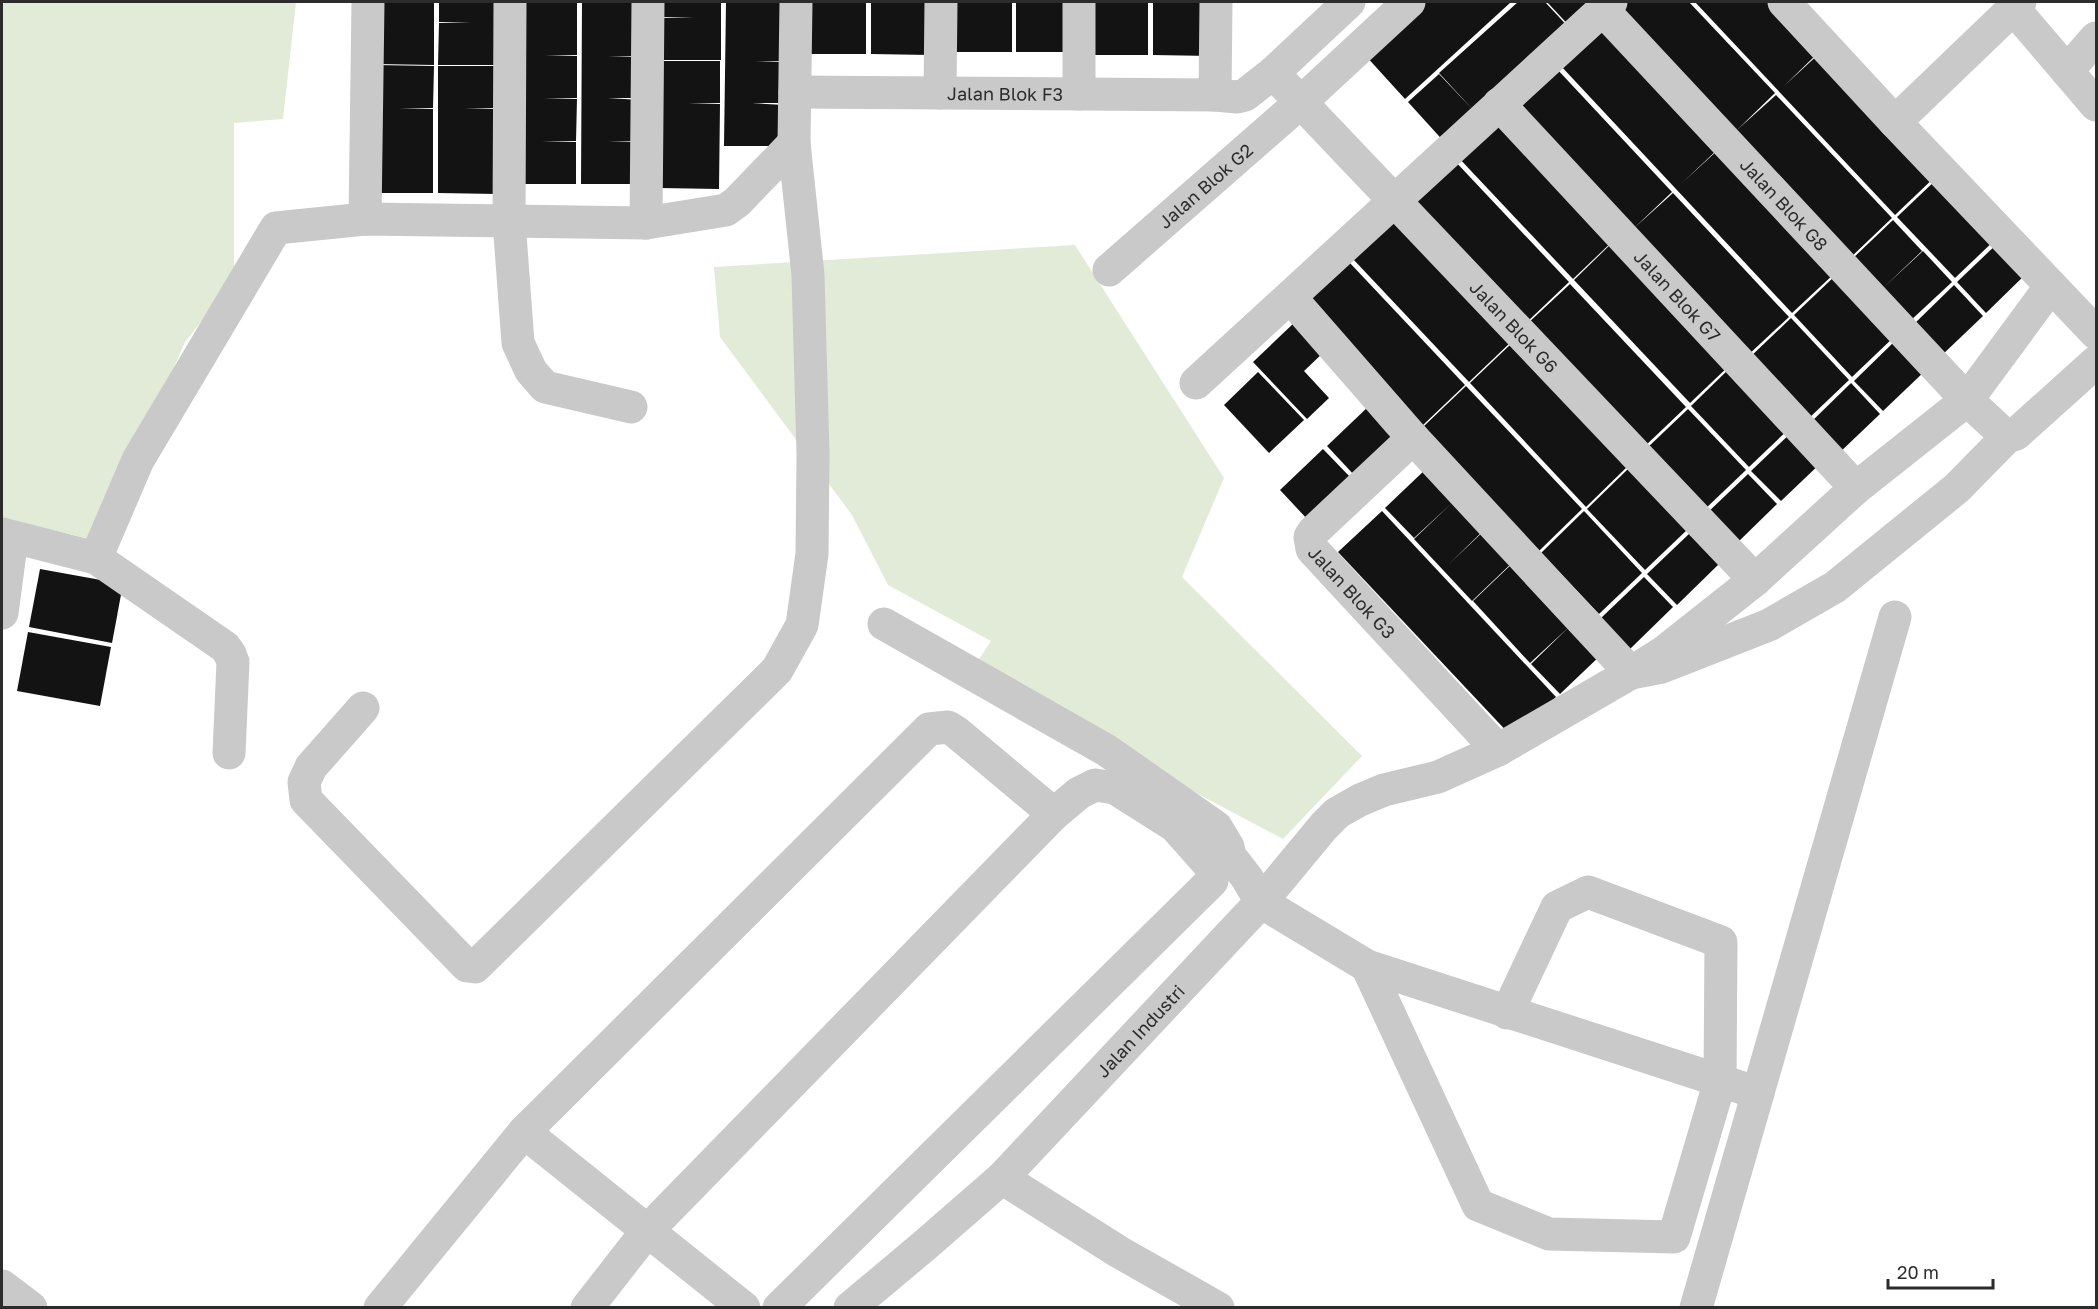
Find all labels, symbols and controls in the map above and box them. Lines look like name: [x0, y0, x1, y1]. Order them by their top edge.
street label: Jalan Blok F3: [947, 82, 1063, 105]
street label: Jalan Blok G2: [1154, 139, 1257, 233]
street label: Jalan Blok G8: [1736, 153, 1833, 255]
street label: Jalan Blok G7: [1629, 246, 1725, 346]
street label: Jalan Blok G6: [1465, 276, 1563, 377]
street label: Jalan Blok G3: [1304, 541, 1400, 643]
street label: Jalan Industri: [1091, 980, 1189, 1082]
scale bar: [1888, 1252, 1993, 1290]
text: 20 m: [1897, 1261, 1939, 1283]

